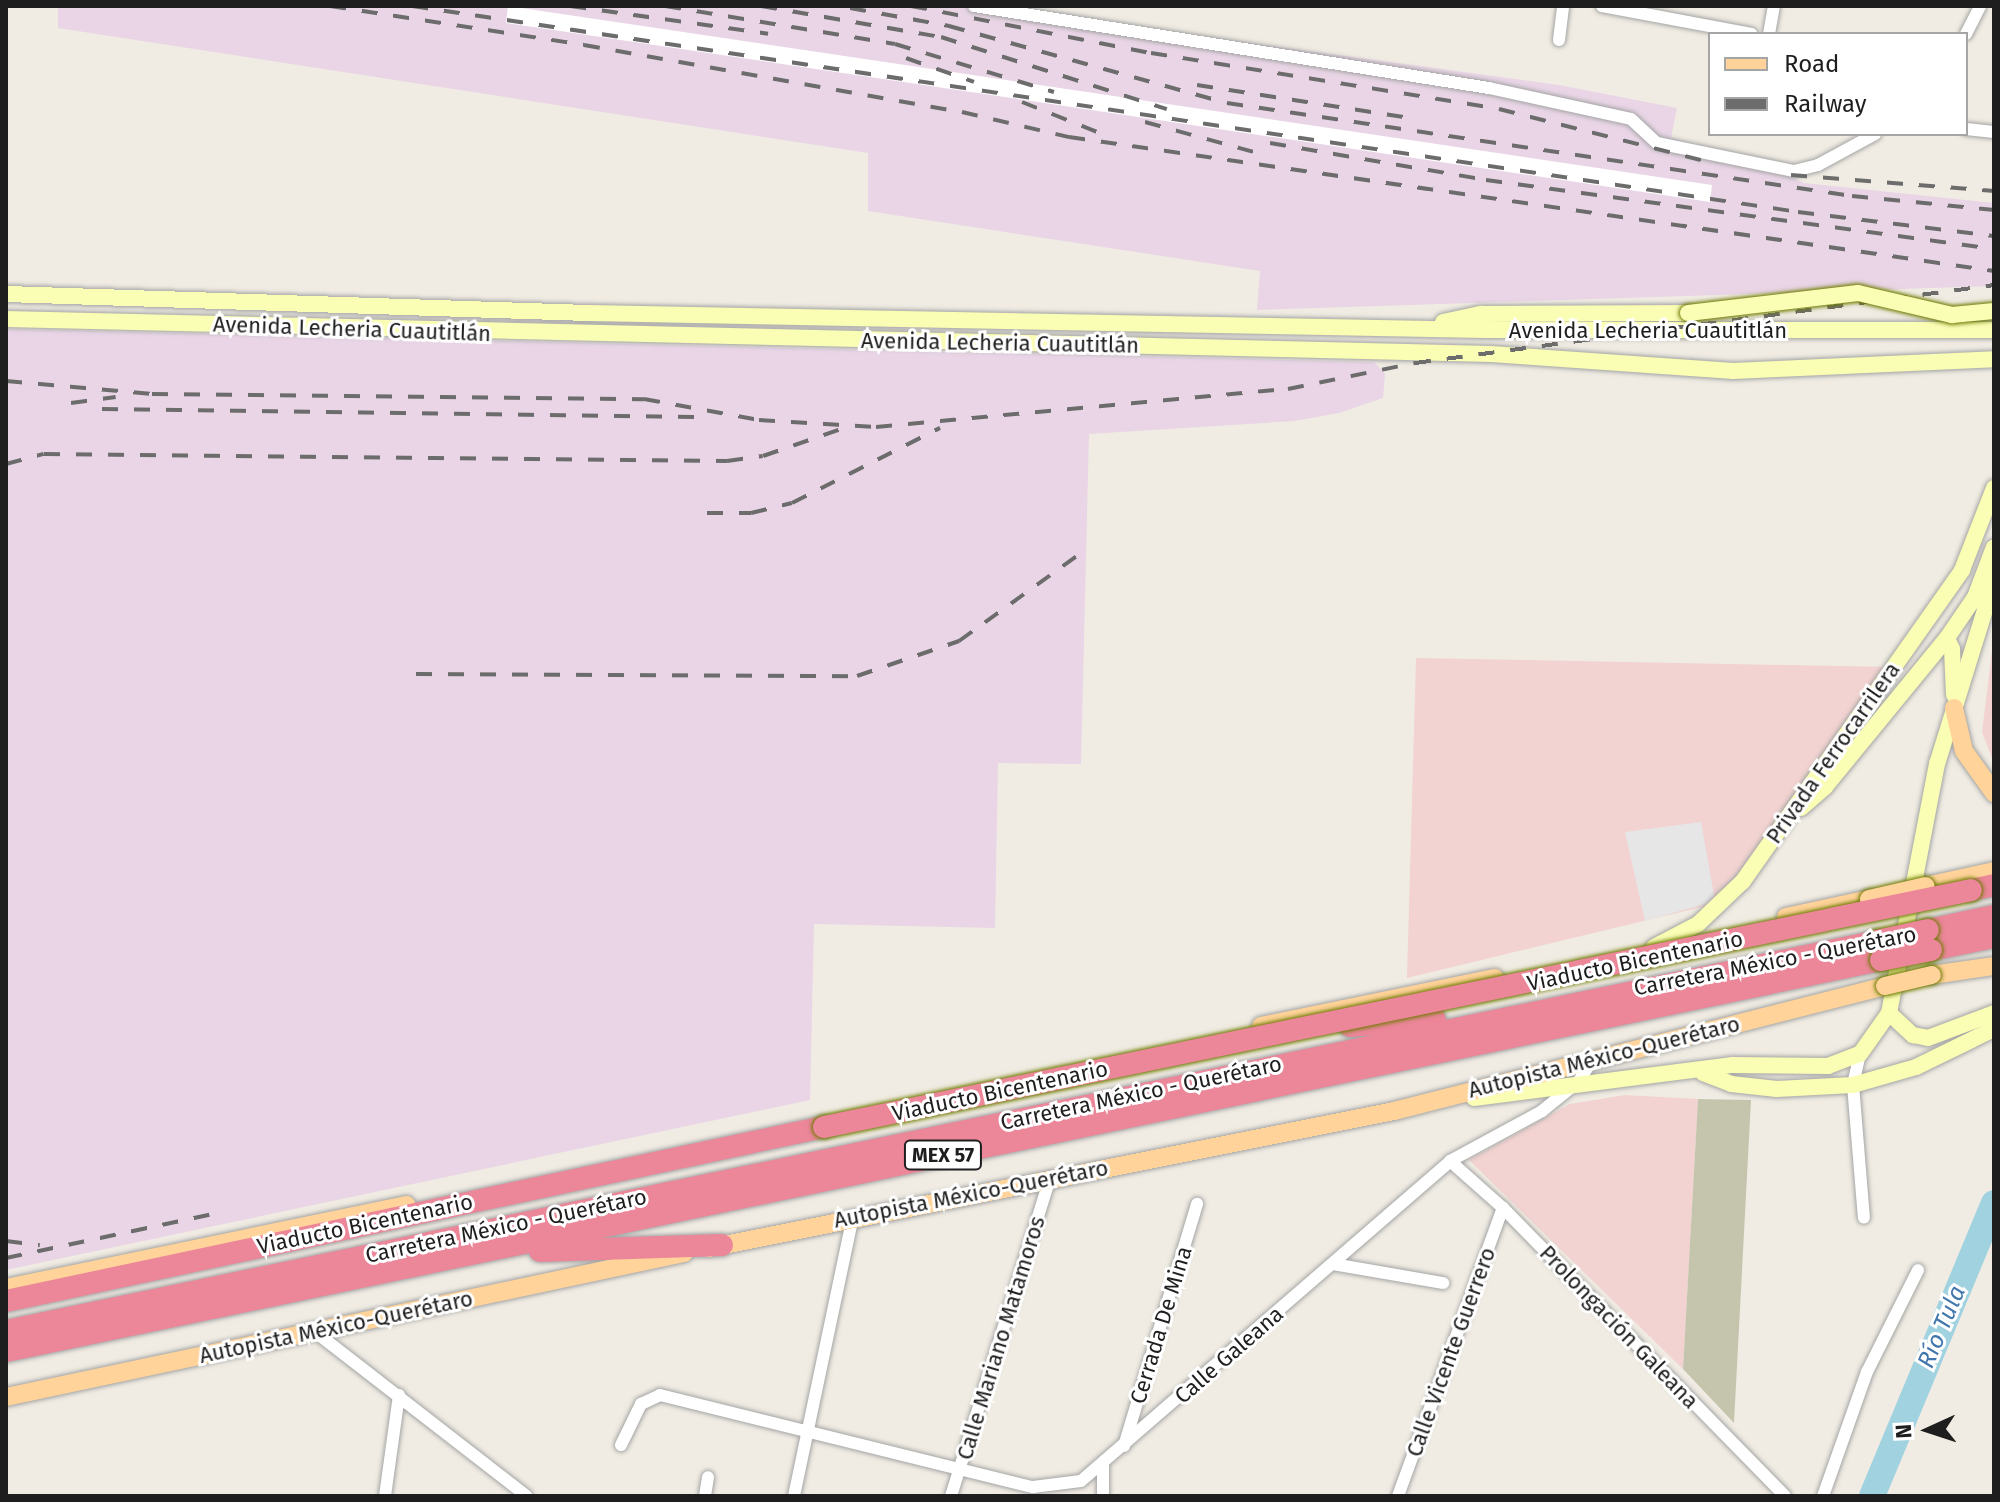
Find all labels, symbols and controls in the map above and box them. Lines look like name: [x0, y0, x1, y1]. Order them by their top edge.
legend: [1708, 32, 1968, 136]
text: Road: [1784, 50, 1839, 78]
text: Railway: [1784, 90, 1867, 118]
street label: Avenida Lecheria Cuautitlán: [212, 311, 492, 347]
street label: Avenida Lecheria Cuautitlán: [1509, 318, 1787, 344]
street label: Avenida Lecheria Cuautitlán: [861, 327, 1139, 359]
street label: Privada Ferrocarrilera: [1761, 657, 1905, 849]
street label: Carretera México - Querétaro: [1632, 921, 1918, 1001]
street label: Viaducto Bicentenario: [1525, 925, 1745, 997]
street label: Autopista México-Querétaro: [1466, 1010, 1742, 1104]
street label: Carretera México - Querétaro: [998, 1050, 1284, 1136]
street label: Viaducto Bicentenario: [890, 1055, 1110, 1127]
road number: MEX 57: [903, 1139, 983, 1171]
street label: Autopista México-Querétaro: [832, 1154, 1110, 1234]
street label: Carretera México - Querétaro: [363, 1183, 649, 1269]
street label: Viaducto Bicentenario: [255, 1188, 475, 1260]
street label: Calle Mariano Matamoros: [951, 1213, 1051, 1463]
street label: Prolongación Galeana: [1534, 1240, 1704, 1414]
street label: Cerrada De Mina: [1125, 1243, 1197, 1407]
street label: Calle Vicente Guerrero: [1401, 1244, 1501, 1460]
water label: Río Tula: [1912, 1281, 1972, 1373]
street label: Autopista México-Querétaro: [197, 1285, 475, 1369]
street label: Calle Galeana: [1169, 1301, 1289, 1409]
north arrow: [1888, 1390, 1968, 1470]
text: N: [1890, 1423, 1917, 1439]

